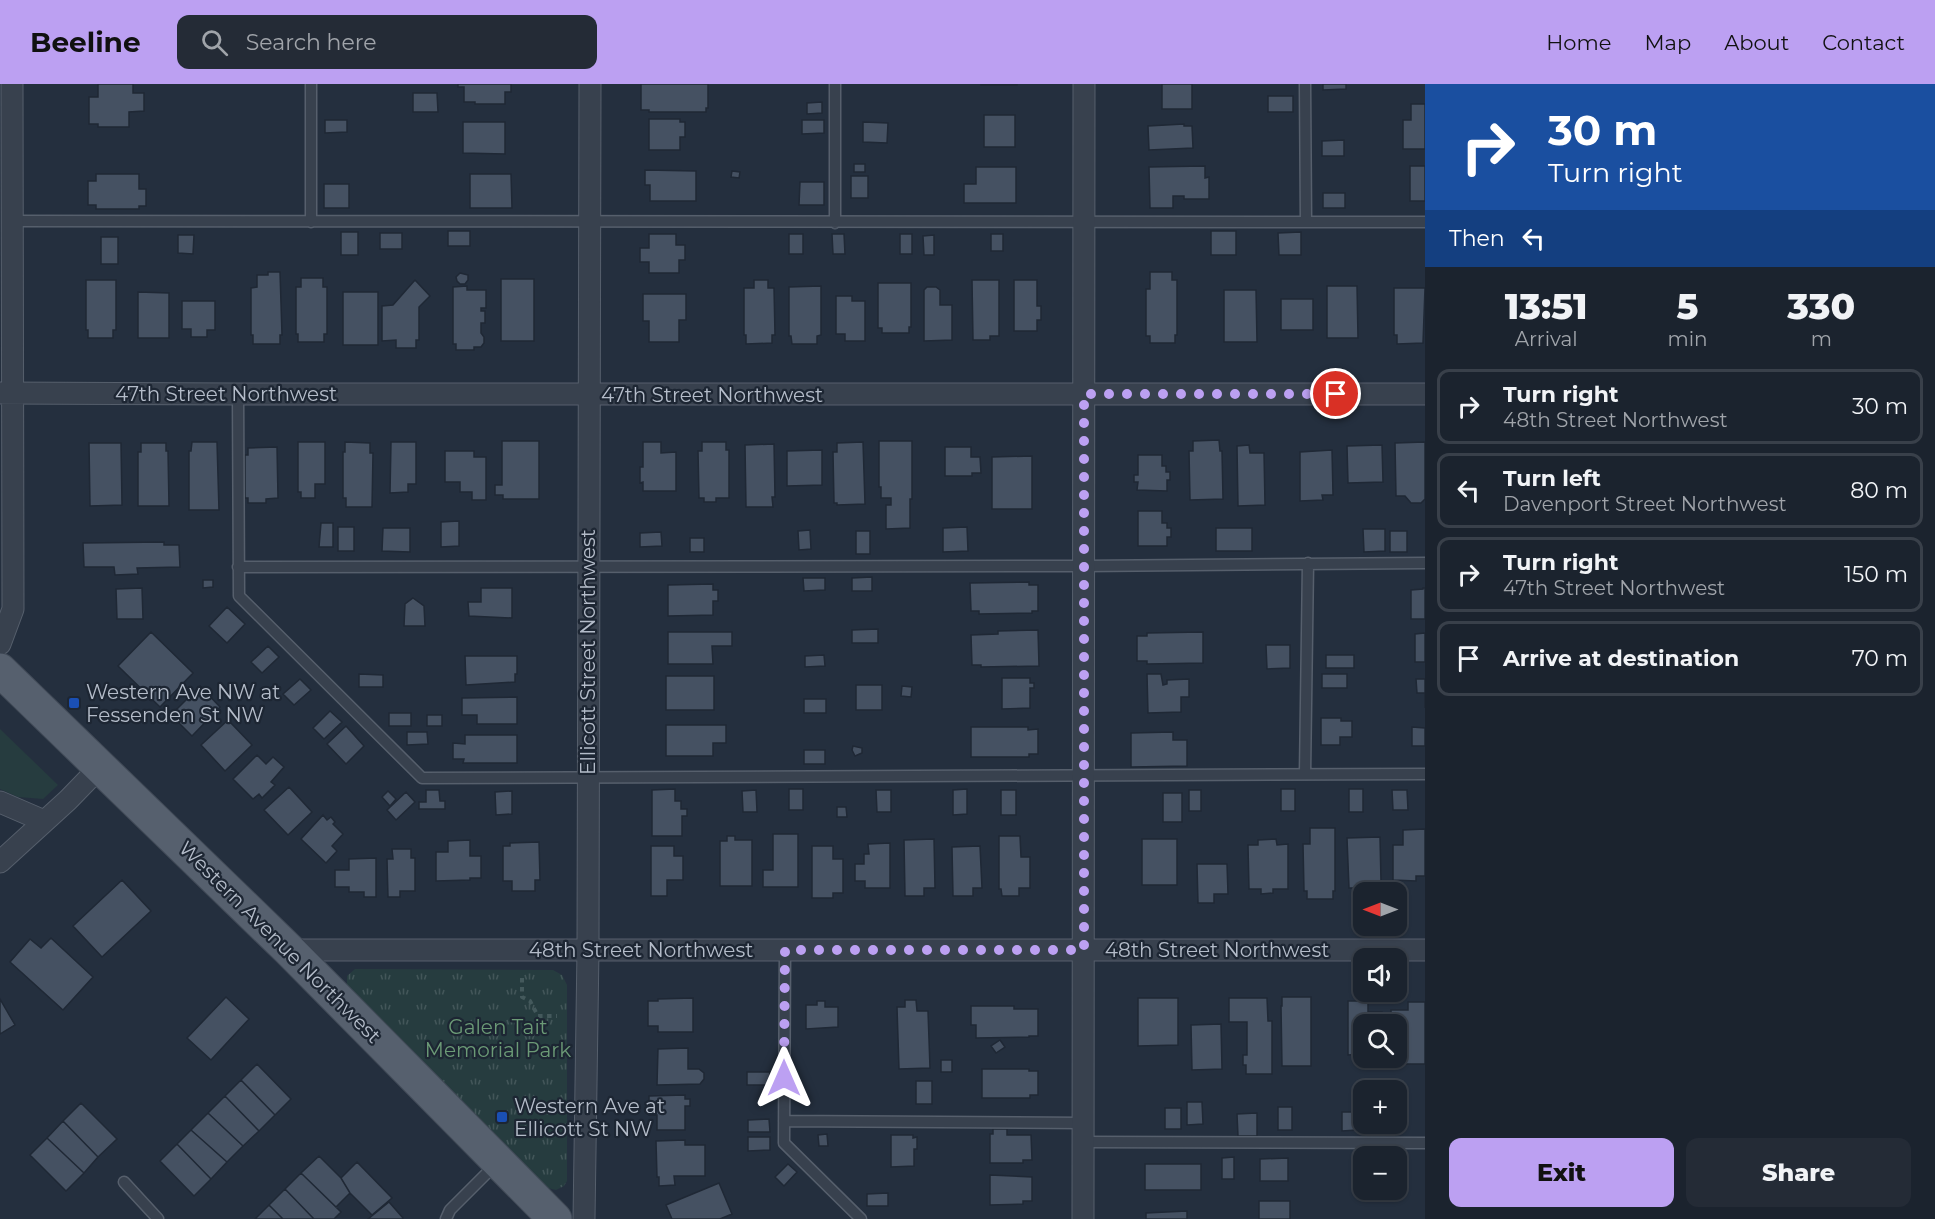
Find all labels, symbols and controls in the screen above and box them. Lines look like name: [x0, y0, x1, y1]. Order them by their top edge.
search box: [177, 15, 597, 69]
text: Beeline: [30, 25, 141, 59]
icon: search: [198, 26, 231, 59]
text: Search here: [246, 29, 377, 56]
text: Home: [1546, 30, 1611, 55]
text: Map: [1644, 30, 1691, 55]
text: About: [1724, 30, 1789, 55]
text: Contact: [1822, 30, 1905, 55]
text: 30 m: [1548, 104, 1657, 156]
icon: right: [1449, 108, 1527, 186]
text: Turn right: [1548, 156, 1683, 189]
icon: left: [1517, 222, 1550, 255]
text: Then: [1449, 225, 1505, 252]
text: 13:51: [1505, 284, 1588, 328]
text: 5: [1677, 284, 1698, 328]
text: 330: [1787, 284, 1855, 328]
text: Arrival: [1515, 327, 1578, 351]
text: min: [1667, 327, 1708, 351]
text: m: [1811, 327, 1832, 351]
pin: [1310, 368, 1361, 419]
icon: arrive: [1319, 377, 1352, 410]
text: Turn right: [1503, 381, 1618, 408]
street label: 47th Street Northwest: [115, 382, 337, 406]
street label: 47th Street Northwest: [601, 383, 823, 407]
icon: right: [1452, 390, 1485, 423]
text: 30 m: [1852, 393, 1908, 420]
text: 48th Street Northwest: [1503, 408, 1728, 432]
text: Turn left: [1503, 465, 1601, 492]
icon: left: [1452, 474, 1485, 507]
text: 80 m: [1850, 477, 1908, 504]
text: Davenport Street Northwest: [1503, 492, 1787, 516]
street label: Ellicott Street Northwest: [576, 529, 600, 775]
text: Turn right: [1503, 549, 1618, 576]
icon: right: [1452, 558, 1485, 591]
text: 150 m: [1844, 561, 1908, 588]
text: 47th Street Northwest: [1503, 576, 1725, 600]
icon: arrive: [1452, 642, 1485, 675]
text: Arrive at destination: [1503, 645, 1739, 672]
text: 70 m: [1852, 645, 1908, 672]
place label: Western Ave NW at Fessenden St NW: [86, 680, 280, 727]
marker: Western Ave NW at Fessenden St NW: [67, 696, 81, 710]
street label: Western Avenue Northwest: [174, 836, 386, 1048]
north arrow: [1353, 882, 1407, 936]
map controls: [1353, 882, 1407, 1200]
street label: 48th Street Northwest: [529, 938, 753, 962]
street label: 48th Street Northwest: [1105, 938, 1329, 962]
button: sound: [1353, 948, 1407, 1002]
button: search: [1353, 1014, 1407, 1068]
park label: Galen Tait Memorial Park: [425, 1015, 571, 1062]
position arrow: [752, 1046, 816, 1110]
button: +: [1353, 1080, 1407, 1134]
place label: Western Ave at Ellicott St NW: [514, 1094, 665, 1141]
marker: Western Ave at Ellicott St NW: [495, 1110, 509, 1124]
button: Exit: [1449, 1138, 1674, 1207]
button: Share: [1686, 1138, 1911, 1207]
button: −: [1353, 1146, 1407, 1200]

